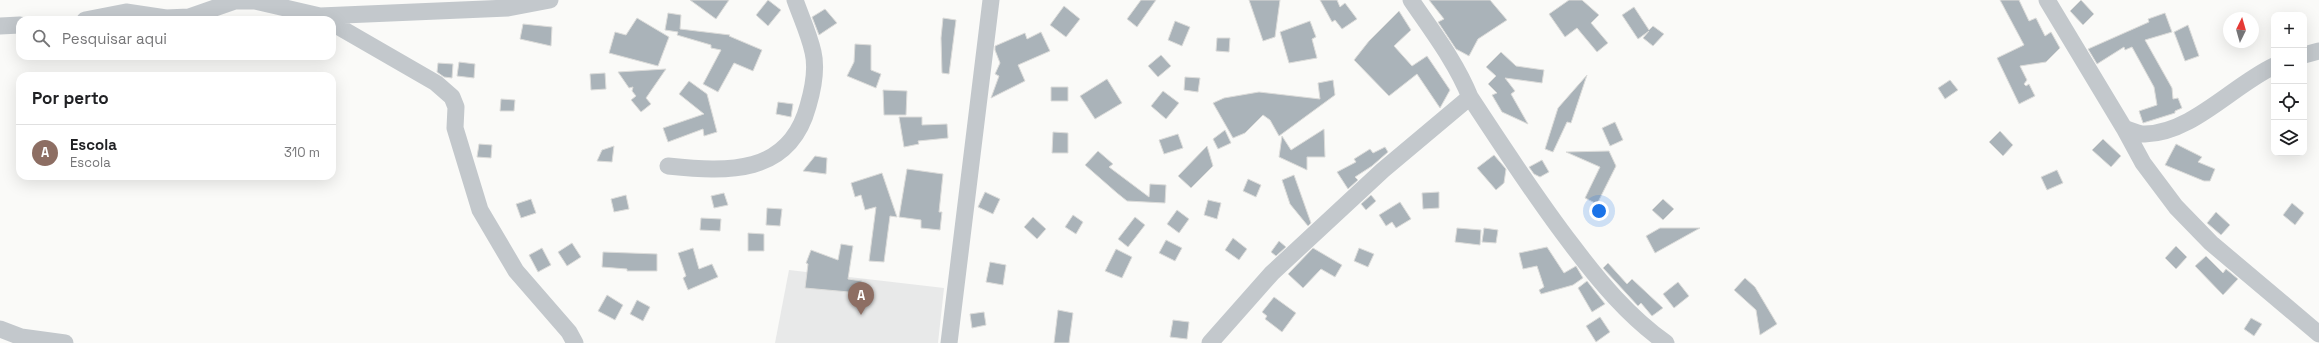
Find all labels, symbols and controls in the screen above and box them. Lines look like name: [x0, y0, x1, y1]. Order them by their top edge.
north arrow: [2223, 12, 2259, 48]
map controls: [2271, 12, 2307, 156]
button: +: [2271, 12, 2307, 48]
search box: [16, 16, 336, 60]
icon: search: [30, 27, 52, 49]
text: Pesquisar aqui: [62, 29, 167, 48]
button: −: [2271, 48, 2307, 84]
button: locate: [2271, 84, 2307, 120]
text: Por perto: [32, 87, 109, 109]
button: layers: [2271, 120, 2307, 156]
text: Escola: [70, 135, 117, 154]
text: A: [41, 144, 49, 161]
text: 310 m: [284, 144, 320, 161]
text: Escola: [70, 154, 111, 171]
your location: [1589, 201, 1609, 221]
pin: A: [848, 282, 874, 315]

